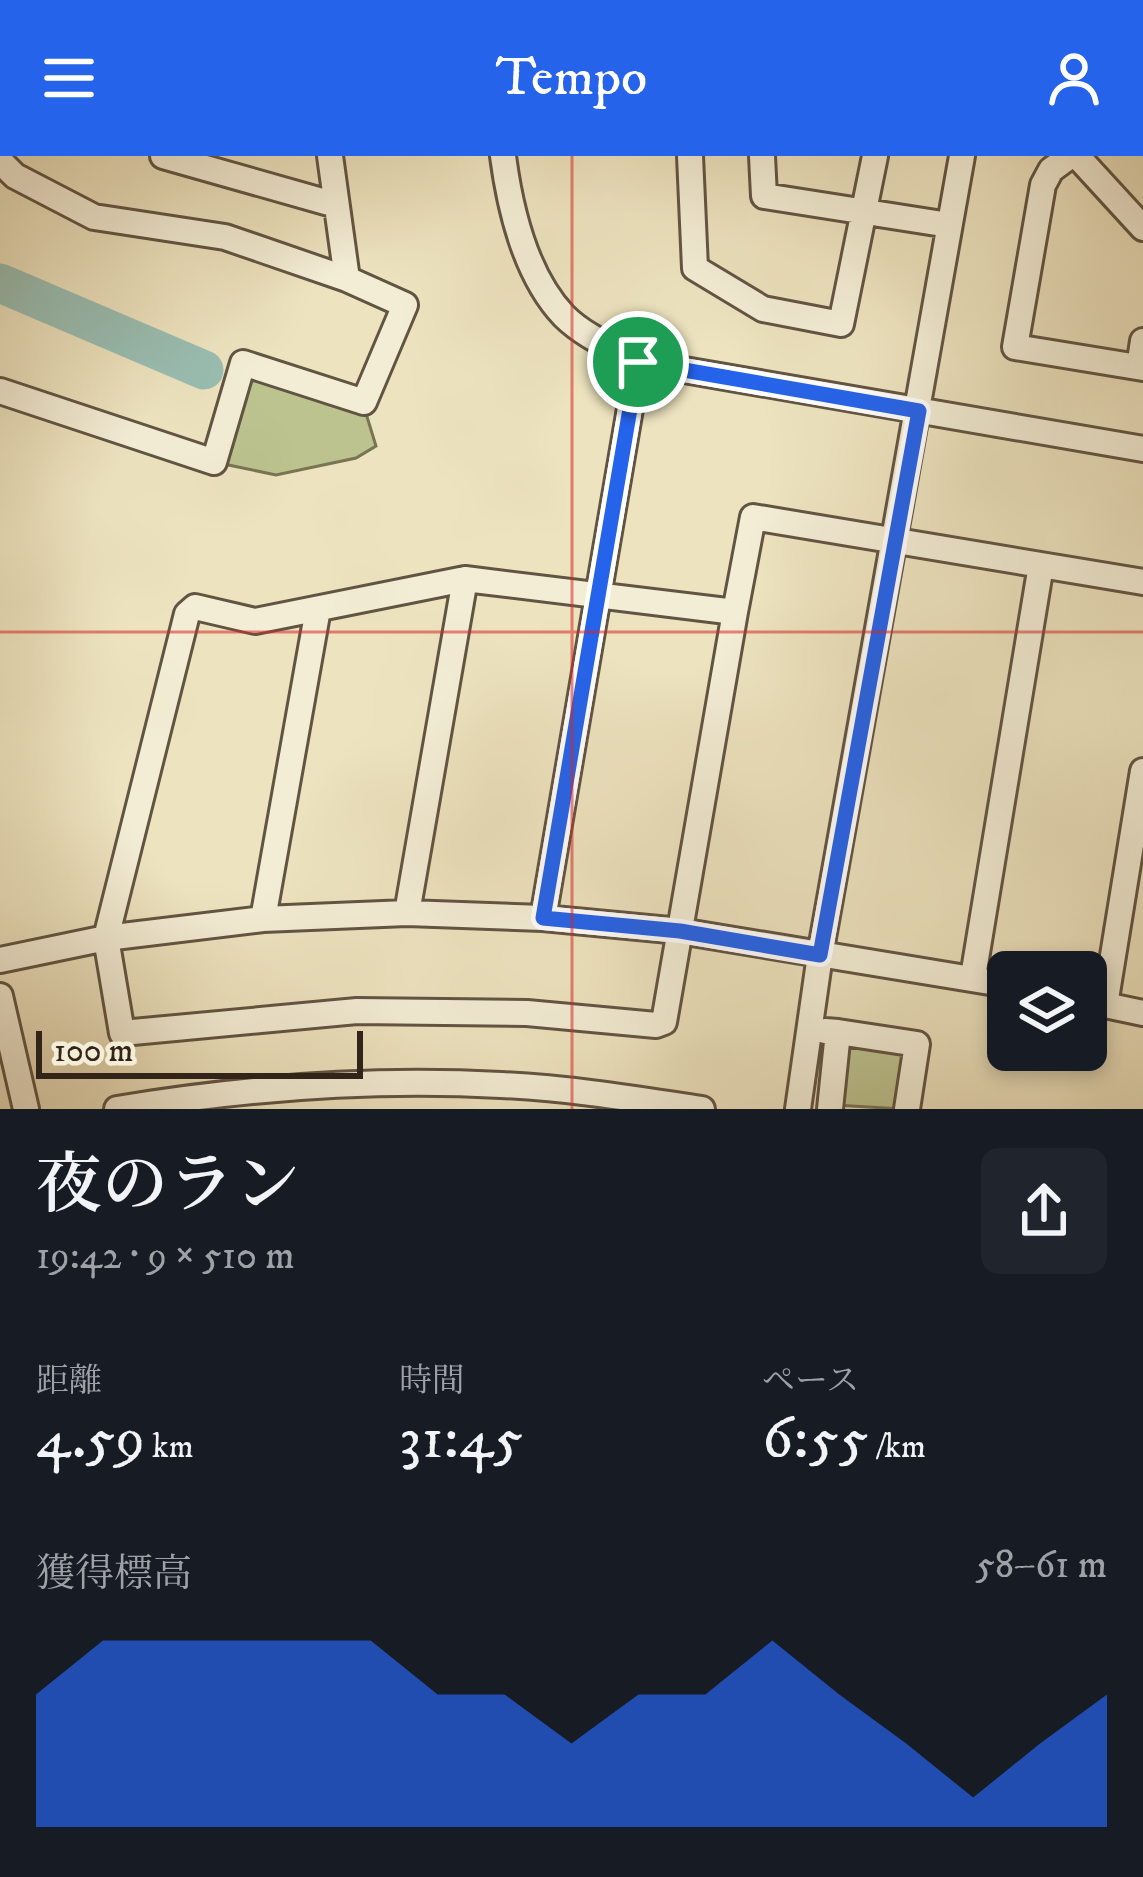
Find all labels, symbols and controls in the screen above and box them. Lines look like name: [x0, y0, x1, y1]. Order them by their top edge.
icon: menu: [36, 45, 102, 111]
text: Tempo: [496, 45, 647, 112]
icon: person: [1041, 45, 1107, 111]
pin: [587, 311, 689, 413]
icon: arrive: [605, 329, 671, 395]
map controls: [987, 951, 1107, 1071]
button: layers: [987, 951, 1107, 1071]
scale bar: [36, 1025, 363, 1078]
text: 100 m: [54, 1031, 133, 1072]
text: 夜のラン: [36, 1146, 300, 1228]
button: share: [981, 1148, 1107, 1274]
text: 19:42 · 9 × 510 m: [36, 1232, 295, 1281]
text: 距離: [36, 1361, 102, 1402]
text: 時間: [399, 1361, 465, 1402]
text: ペース: [762, 1361, 859, 1402]
text: 4.59: [36, 1402, 145, 1477]
text: 31:45: [399, 1402, 523, 1477]
text: 6:55: [762, 1402, 869, 1477]
text: km: [145, 1427, 193, 1468]
text: /km: [869, 1427, 926, 1468]
text: 58–61 m: [976, 1541, 1107, 1590]
text: 獲得標高: [36, 1550, 192, 1599]

